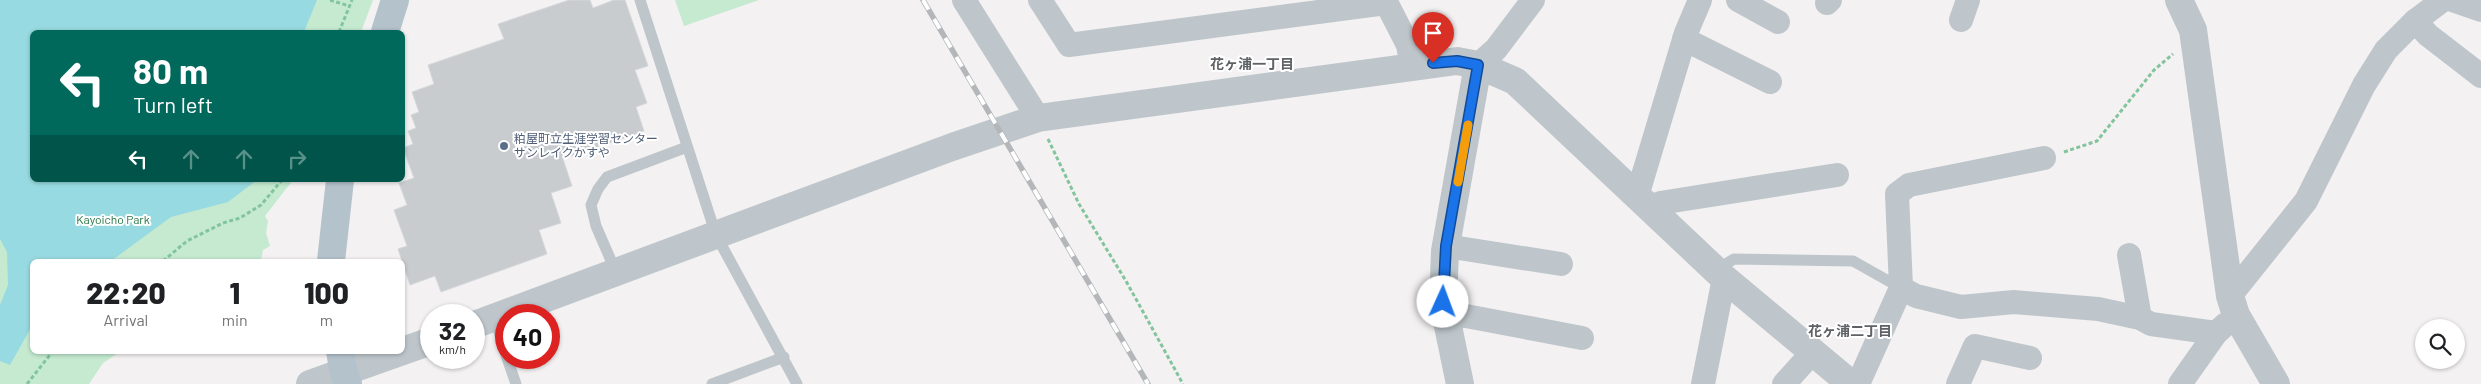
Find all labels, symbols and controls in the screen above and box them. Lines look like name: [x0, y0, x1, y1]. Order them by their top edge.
pin: [1412, 12, 1454, 63]
icon: arrive: [1419, 19, 1447, 47]
text: 80 m: [133, 49, 208, 91]
icon: left: [50, 50, 115, 115]
district label: 花ヶ浦一丁目: [1210, 55, 1294, 72]
text: Turn left: [133, 91, 213, 117]
place label: 粕屋町立生涯学習センター サンレイクかすや: [514, 131, 658, 159]
marker: 粕屋町立生涯学習センター サンレイクかすや: [498, 140, 510, 152]
icon: left: [124, 145, 152, 173]
icon: ahead: [177, 145, 205, 173]
icon: ahead: [230, 145, 258, 173]
icon: right: [283, 145, 311, 173]
park label: Kayoicho Park: [76, 212, 150, 226]
text: 22:20: [86, 274, 166, 310]
text: 1: [229, 274, 240, 310]
text: 100: [304, 274, 349, 310]
position arrow: [1416, 275, 1468, 327]
speed limit sign: 40: [495, 304, 560, 369]
text: Arrival: [104, 310, 148, 329]
text: min: [222, 310, 248, 329]
text: m: [320, 310, 333, 329]
text: 32: [439, 315, 466, 345]
map controls: [2415, 319, 2465, 369]
button: search: [2415, 319, 2465, 369]
district label: 花ヶ浦二丁目: [1808, 322, 1892, 339]
text: km/h: [439, 342, 466, 356]

